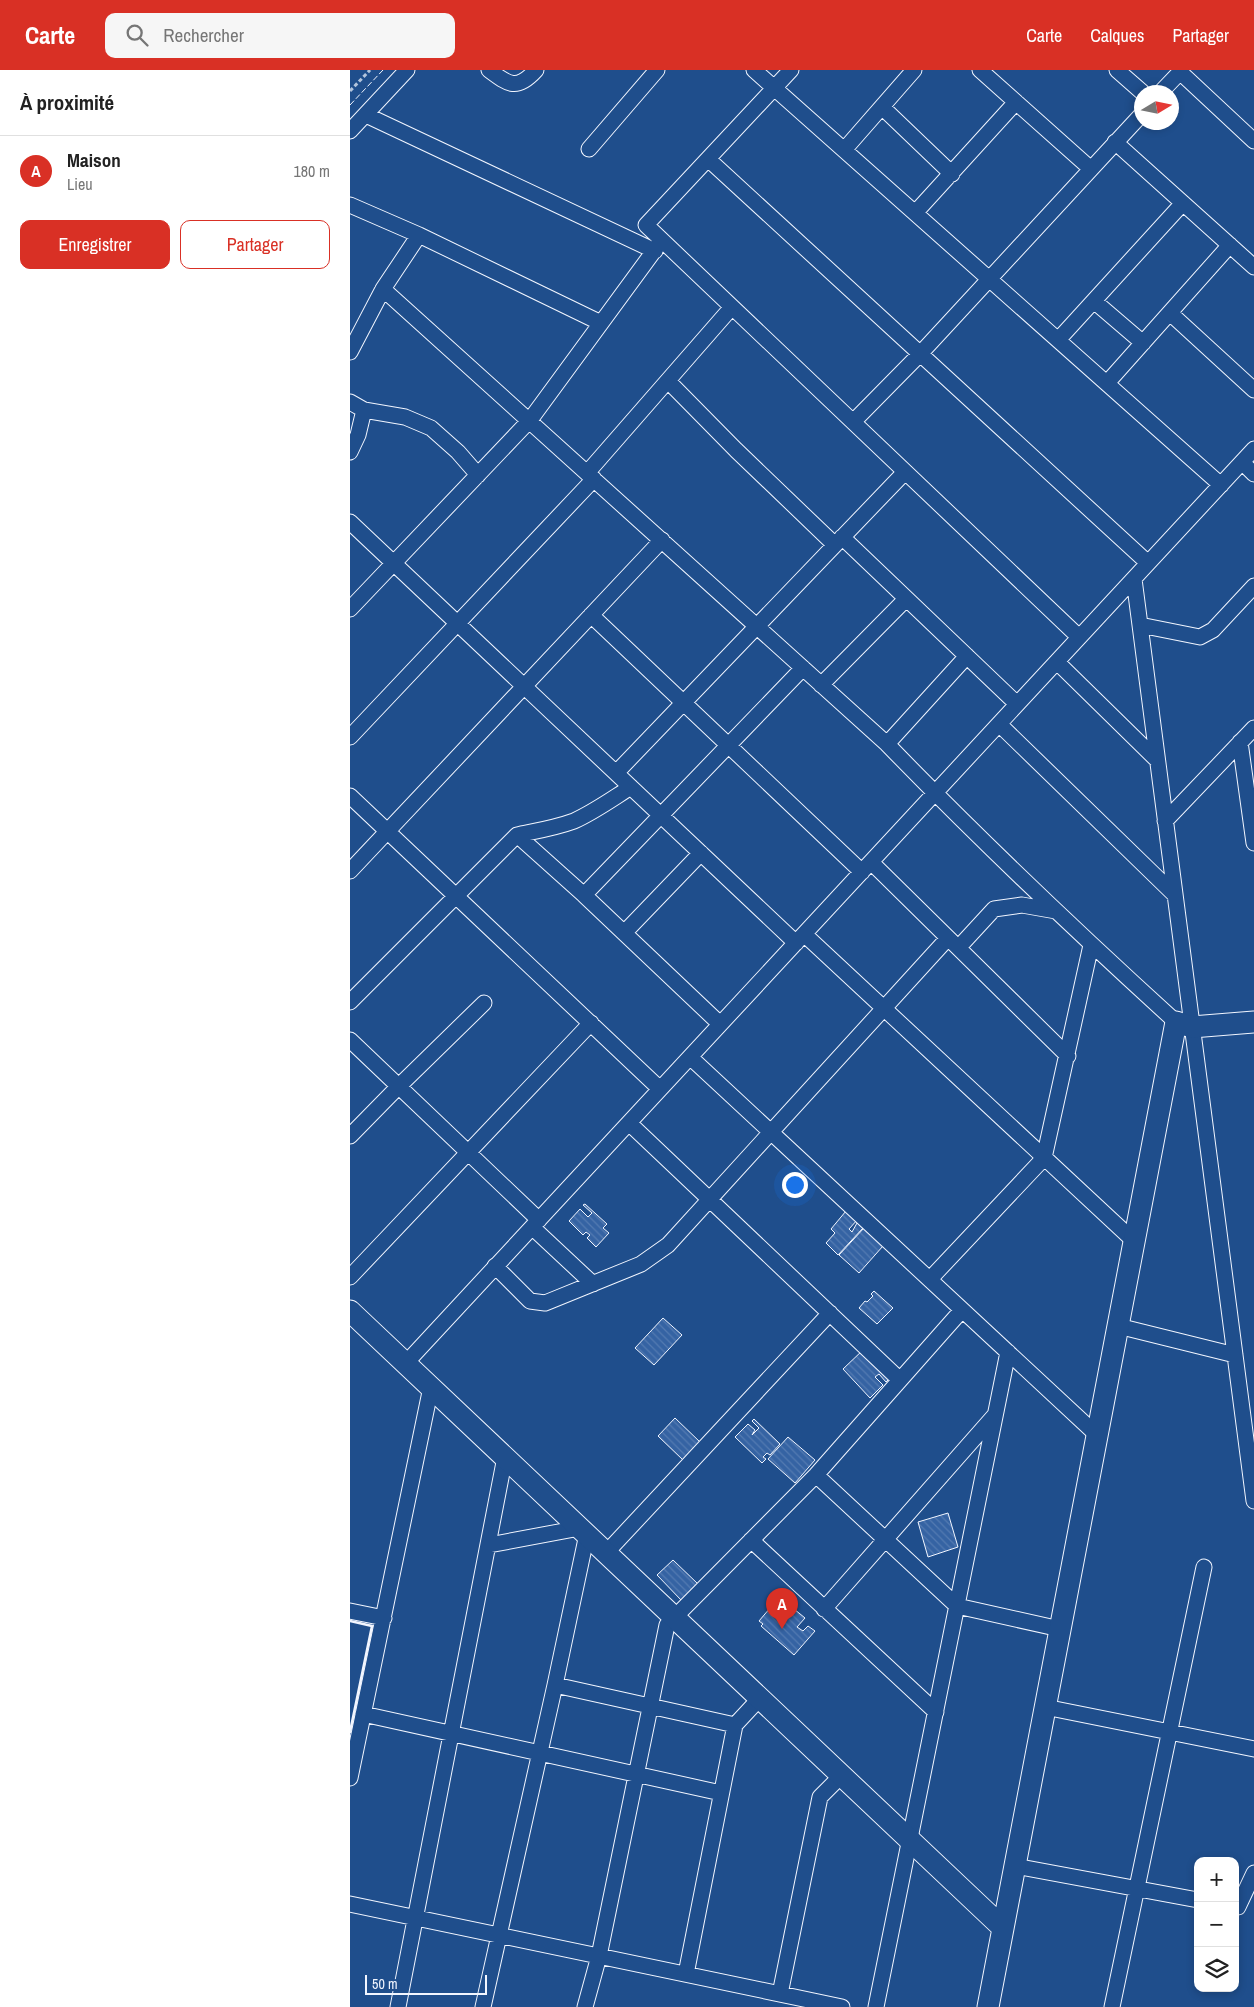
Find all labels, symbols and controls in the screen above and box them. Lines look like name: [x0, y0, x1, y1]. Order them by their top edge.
search box: [105, 13, 455, 58]
text: Carte: [25, 19, 75, 51]
icon: search: [123, 21, 151, 49]
text: Rechercher: [163, 22, 244, 48]
text: Carte: [1026, 23, 1062, 48]
text: Calques: [1090, 23, 1144, 48]
text: Partager: [1172, 23, 1229, 48]
north arrow: [1134, 85, 1179, 130]
text: À proximité: [20, 88, 114, 117]
text: Maison: [67, 147, 121, 173]
text: A: [31, 160, 41, 182]
text: 180 m: [294, 160, 330, 182]
text: Lieu: [67, 173, 93, 195]
button: Enregistrer: [20, 220, 170, 269]
button: Partager: [180, 220, 330, 269]
your location: [782, 1172, 808, 1198]
pin: A: [766, 1588, 798, 1629]
map controls: [1194, 1857, 1239, 1992]
button: +: [1194, 1857, 1239, 1902]
button: −: [1194, 1902, 1239, 1947]
button: layers: [1194, 1947, 1239, 1992]
scale bar: [365, 1972, 488, 1995]
text: 50 m: [372, 1975, 398, 1993]

